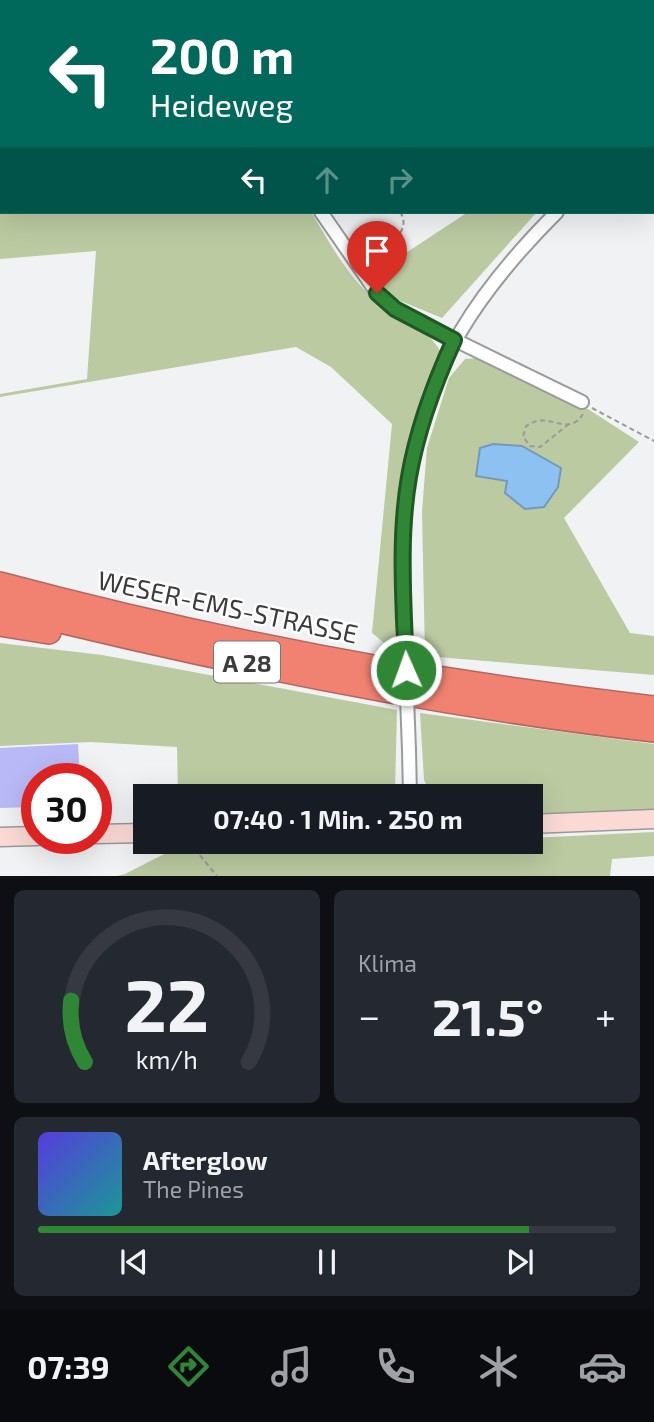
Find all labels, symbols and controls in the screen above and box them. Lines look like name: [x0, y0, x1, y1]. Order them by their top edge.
text: 200 m: [150, 25, 294, 84]
icon: left: [35, 28, 126, 119]
text: Heideweg: [150, 85, 293, 123]
icon: left: [235, 161, 273, 199]
icon: ahead: [308, 161, 346, 199]
icon: right: [381, 161, 419, 199]
pin: [347, 221, 407, 293]
icon: arrive: [358, 232, 396, 270]
street label: WESER-EMS-STRASSE: [95, 563, 361, 649]
position arrow: [369, 633, 443, 707]
road number: A 28: [214, 642, 280, 682]
speed limit sign: 30: [21, 763, 112, 854]
text: 07:40 · 1 Min. · 250 m: [213, 803, 463, 834]
text: Klima: [358, 949, 417, 977]
text: 22: [125, 960, 209, 1048]
text: 21.5°: [432, 984, 544, 1046]
text: −: [358, 992, 380, 1038]
text: +: [595, 992, 616, 1038]
text: km/h: [136, 1044, 198, 1074]
text: Afterglow: [143, 1144, 268, 1175]
text: The Pines: [143, 1175, 244, 1203]
icon: previous: [115, 1243, 153, 1281]
icon: pause: [308, 1243, 346, 1281]
icon: next: [501, 1243, 539, 1281]
icon: directions: [164, 1342, 213, 1391]
icon: music: [267, 1342, 316, 1391]
icon: phone: [371, 1342, 420, 1391]
icon: climate: [474, 1342, 523, 1391]
icon: car: [578, 1342, 627, 1391]
text: 07:39: [27, 1347, 110, 1385]

